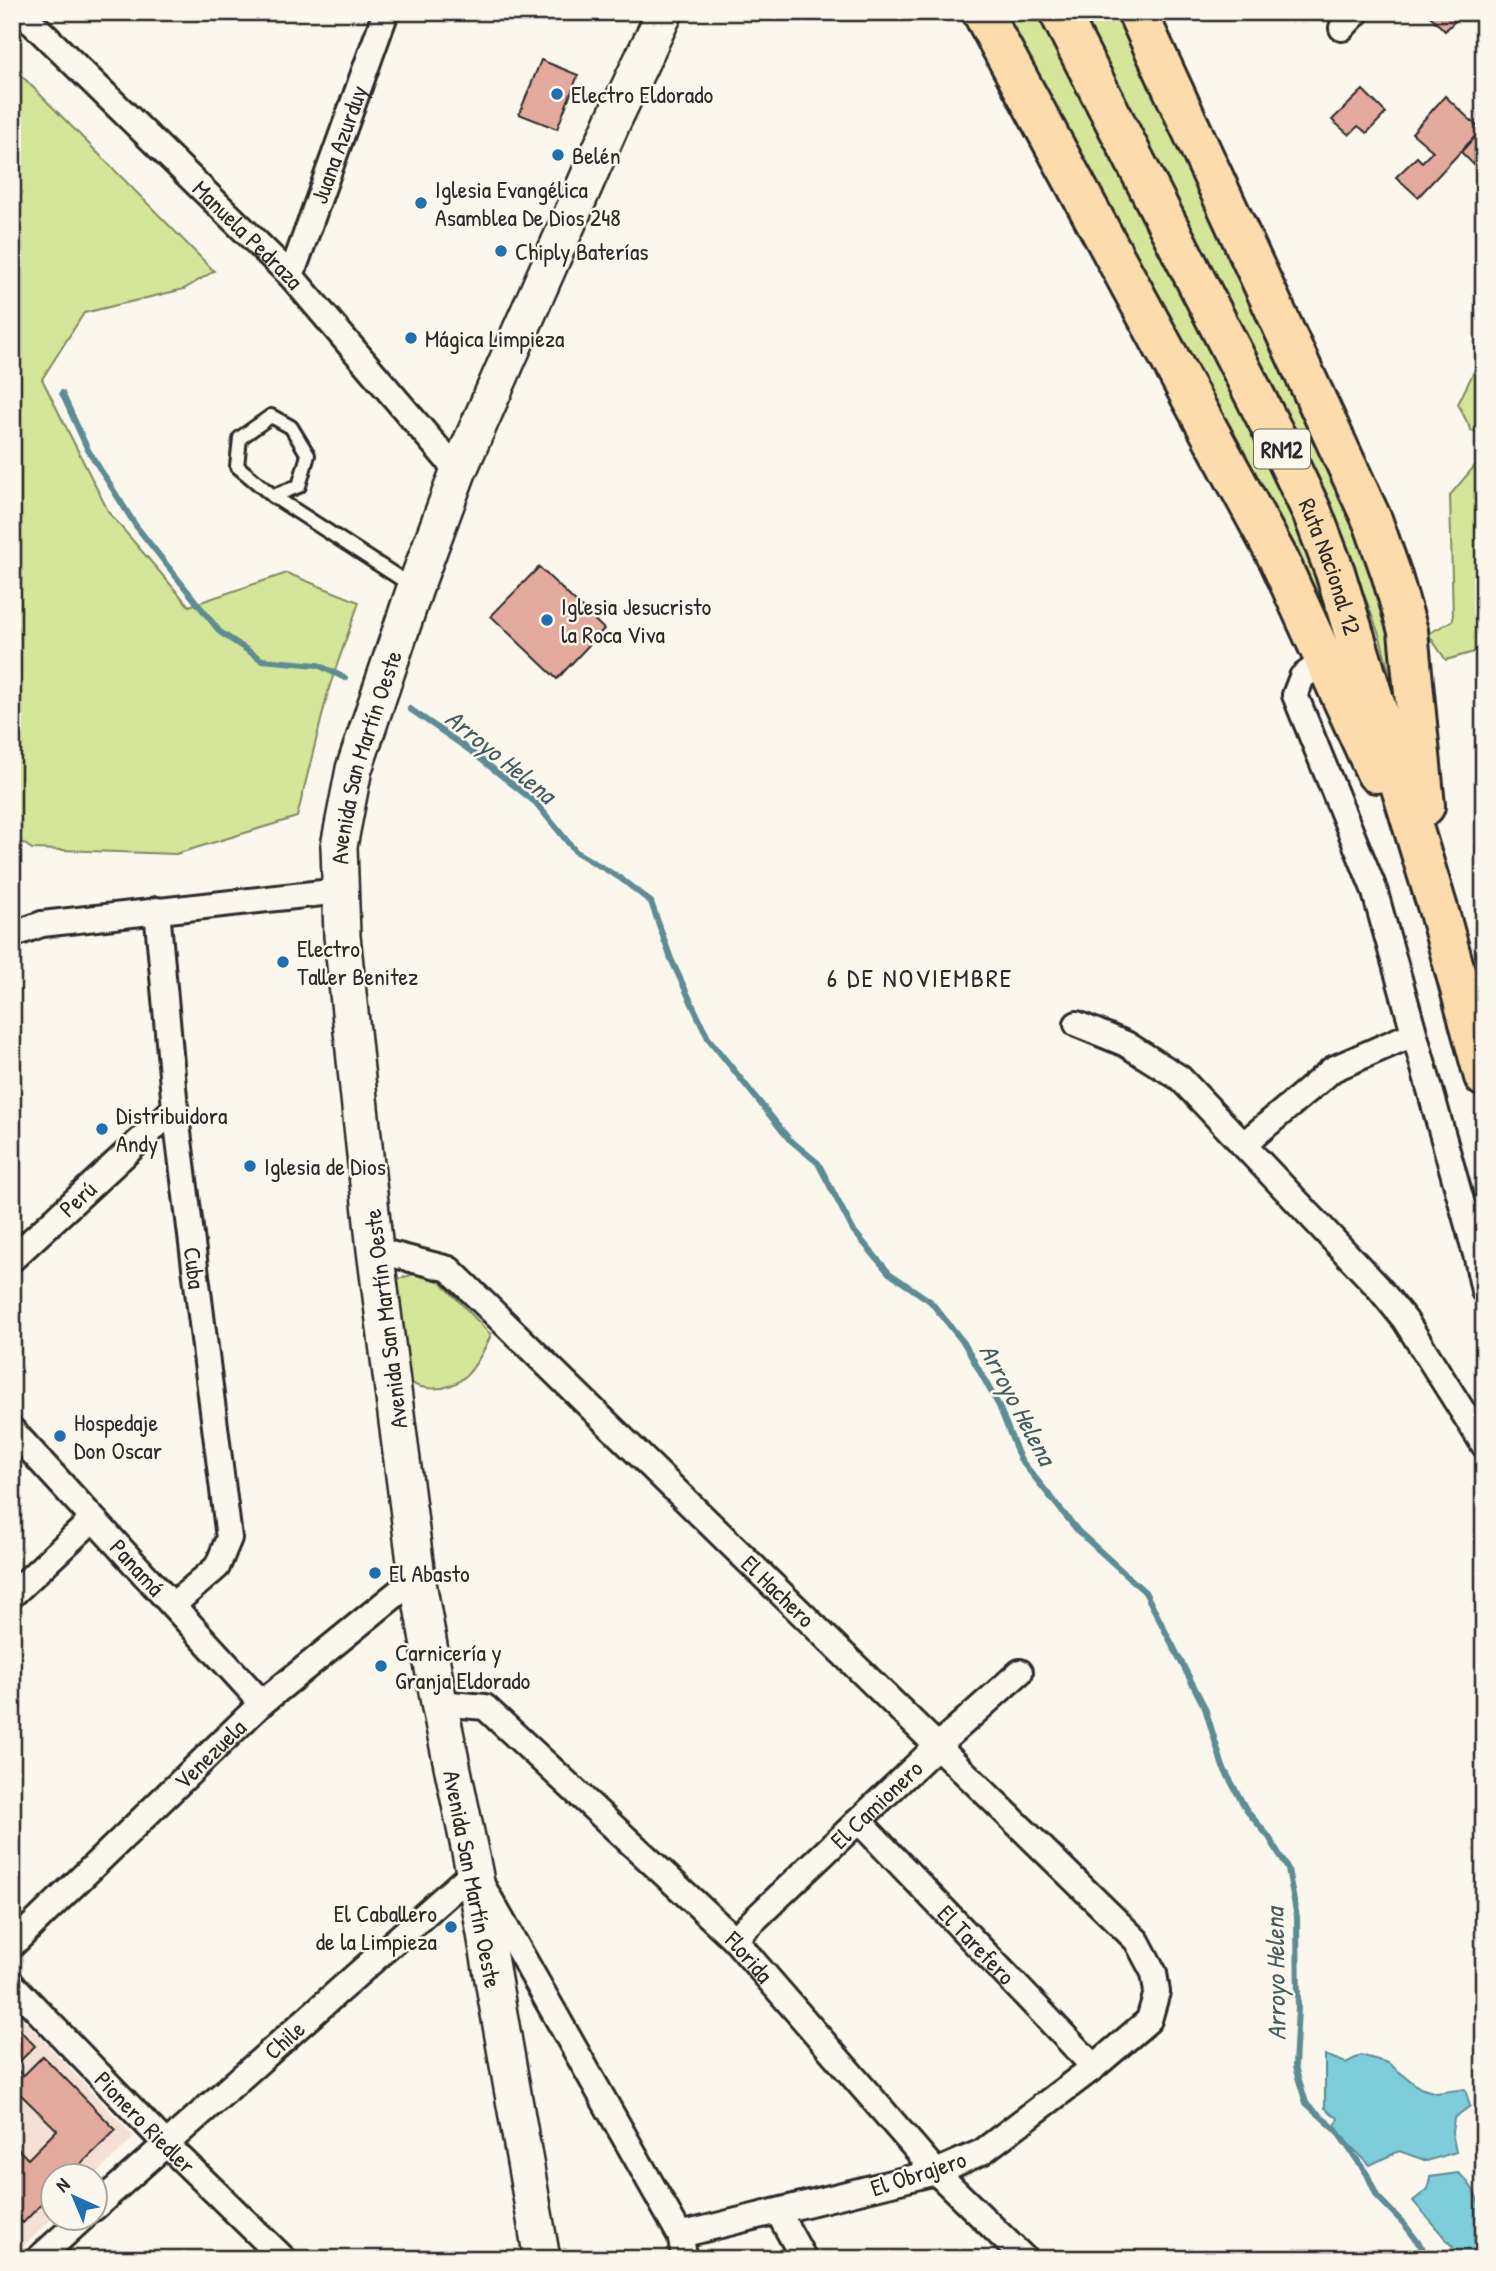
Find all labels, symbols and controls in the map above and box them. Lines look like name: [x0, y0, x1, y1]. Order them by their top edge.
place label: Electro Eldorado: [571, 78, 714, 110]
street label: Juana Azurduy: [302, 81, 374, 208]
marker: Electro Eldorado: [549, 86, 565, 102]
place label: Belén: [572, 139, 621, 171]
marker: Belén: [550, 147, 566, 163]
street label: Manuela Pedraza: [186, 173, 311, 296]
place label: Iglesia Evangélica Asamblea De Dios 248: [435, 173, 621, 233]
marker: Iglesia Evangélica Asamblea De Dios 248: [413, 195, 429, 211]
place label: Chiply Baterías: [515, 235, 649, 267]
marker: Chiply Baterías: [493, 243, 509, 259]
place label: Mágica Limpieza: [425, 322, 565, 354]
marker: Mágica Limpieza: [403, 330, 419, 346]
road number: RN12: [1254, 430, 1310, 468]
street label: Ruta Nacional 12: [1292, 493, 1369, 638]
place label: Iglesia Jesucristo la Roca Viva: [561, 590, 711, 650]
marker: Iglesia Jesucristo la Roca Viva: [539, 612, 555, 628]
street label: Avenida San Martín Oeste: [323, 646, 409, 865]
water label: Arroyo Helena: [438, 701, 566, 814]
place label: Electro Taller Benitez: [297, 932, 418, 992]
marker: Electro Taller Benitez: [275, 954, 291, 970]
district label: 6 DE NOVIEMBRE: [827, 960, 1013, 995]
place label: Distribuidora Andy: [116, 1099, 227, 1159]
marker: Distribuidora Andy: [94, 1121, 110, 1137]
place label: Iglesia de Dios: [264, 1150, 386, 1182]
marker: Iglesia de Dios: [242, 1158, 258, 1174]
street label: Perú: [52, 1173, 103, 1224]
street label: Avenida San Martín Oeste: [356, 1207, 414, 1431]
street label: Cuba: [177, 1245, 214, 1291]
water label: Arroyo Helena: [971, 1337, 1066, 1474]
place label: Hospedaje Don Oscar: [74, 1406, 162, 1466]
marker: Hospedaje Don Oscar: [52, 1428, 68, 1444]
street label: Panamá: [103, 1532, 172, 1603]
street label: El Hachero: [735, 1548, 822, 1634]
place label: El Abasto: [389, 1557, 470, 1589]
marker: El Abasto: [367, 1565, 383, 1581]
place label: Carnicería y Granja Eldorado: [395, 1636, 531, 1696]
marker: Carnicería y Granja Eldorado: [373, 1658, 389, 1674]
street label: Venezuela: [167, 1711, 253, 1796]
street label: El Camionero: [823, 1752, 929, 1855]
street label: Avenida San Martín Oeste: [436, 1767, 510, 1991]
place label: El Caballero de la Limpieza: [316, 1897, 437, 1957]
street label: El Tarefero: [931, 1897, 1023, 1991]
water label: Arroyo Helena: [1256, 1905, 1295, 2040]
marker: El Caballero de la Limpieza: [443, 1919, 459, 1935]
street label: Florida: [718, 1923, 781, 1989]
street label: Chile: [257, 2012, 312, 2066]
street label: Pionero Riedler: [88, 2064, 203, 2181]
street label: El Obrajero: [866, 2142, 970, 2203]
north arrow: [38, 2162, 108, 2232]
text: N: [50, 2172, 75, 2198]

